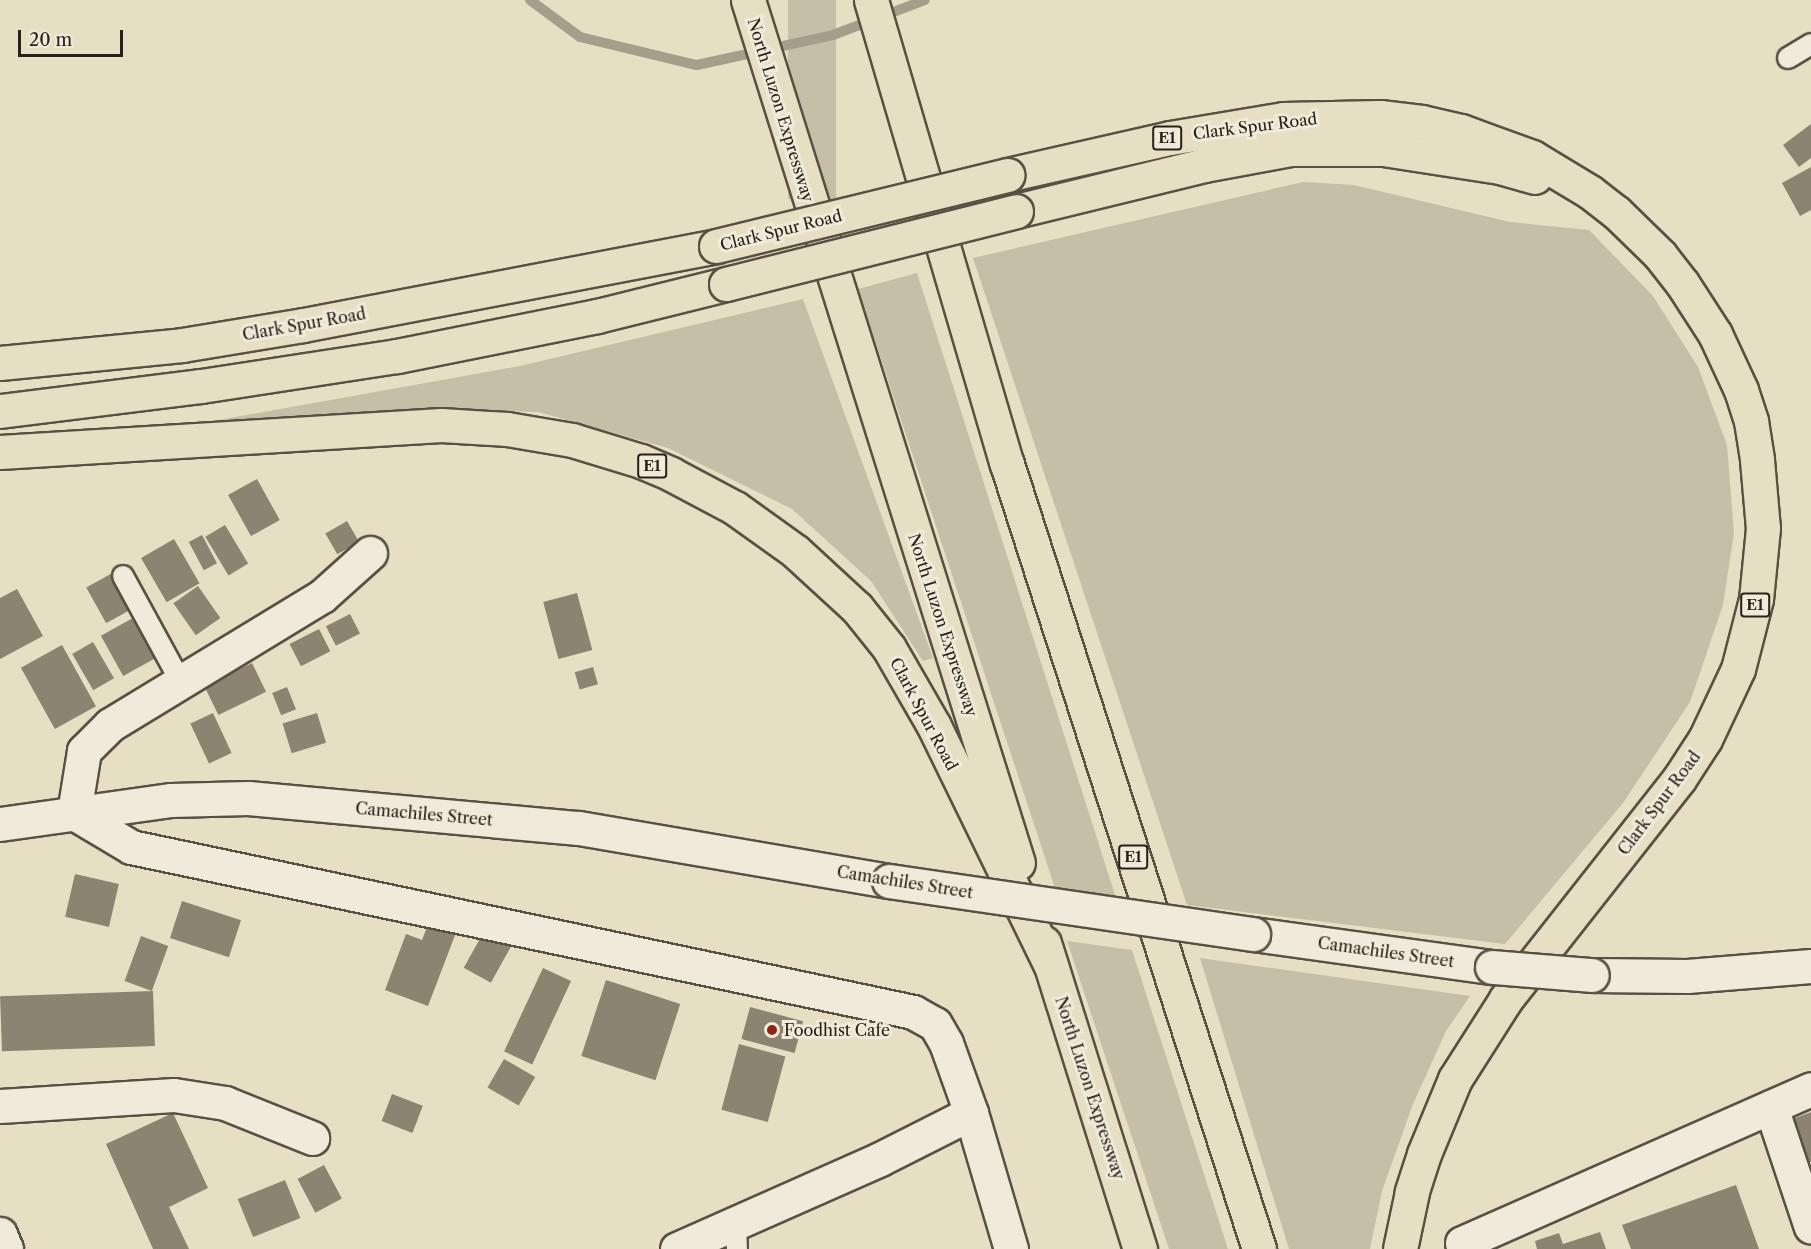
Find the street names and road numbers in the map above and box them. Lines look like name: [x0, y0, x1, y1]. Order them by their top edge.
street label: North Luzon Expressway: [744, 16, 818, 204]
street label: Clark Spur Road: [1192, 109, 1318, 143]
road number: E1: [1152, 126, 1182, 150]
street label: Clark Spur Road: [718, 205, 844, 255]
street label: Clark Spur Road: [240, 304, 368, 344]
road number: E1: [637, 454, 667, 478]
street label: North Luzon Expressway: [904, 531, 982, 719]
road number: E1: [1740, 593, 1770, 617]
street label: Clark Spur Road: [886, 654, 962, 774]
street label: Clark Spur Road: [1614, 747, 1704, 859]
street label: Camachiles Street: [355, 798, 493, 830]
road number: E1: [1118, 845, 1148, 869]
street label: Camachiles Street: [836, 862, 974, 902]
street label: Camachiles Street: [1316, 933, 1456, 971]
street label: North Luzon Expressway: [1051, 994, 1129, 1182]

